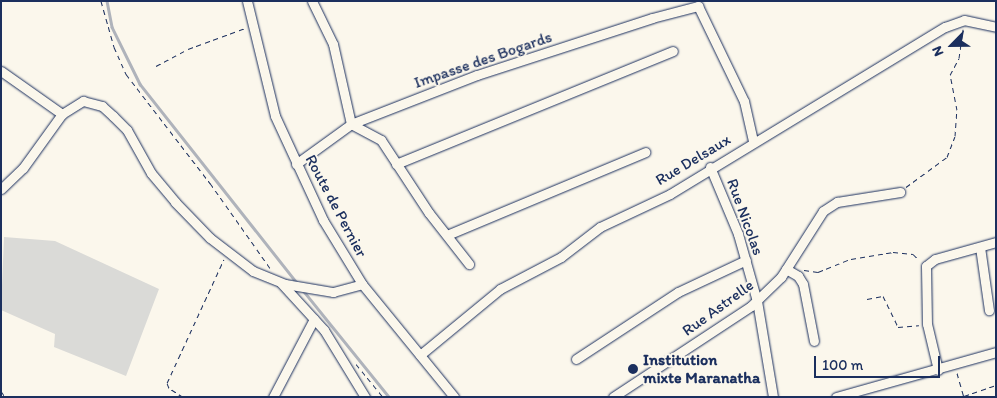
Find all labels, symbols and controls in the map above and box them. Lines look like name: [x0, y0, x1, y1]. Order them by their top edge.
north arrow: [927, 20, 977, 70]
street label: Impasse des Bogards: [411, 27, 555, 93]
text: N: [928, 43, 947, 59]
street label: Rue Delsaux: [652, 130, 734, 190]
street label: Route de Pernier: [301, 152, 371, 260]
street label: Rue Nicolas: [722, 176, 768, 258]
street label: Rue Astrelle: [679, 276, 757, 340]
scale bar: [817, 346, 943, 378]
place label: Institution mixte Maranatha: [643, 350, 760, 388]
text: 100 m: [822, 356, 863, 374]
marker: Institution mixte Maranatha: [627, 363, 639, 375]

